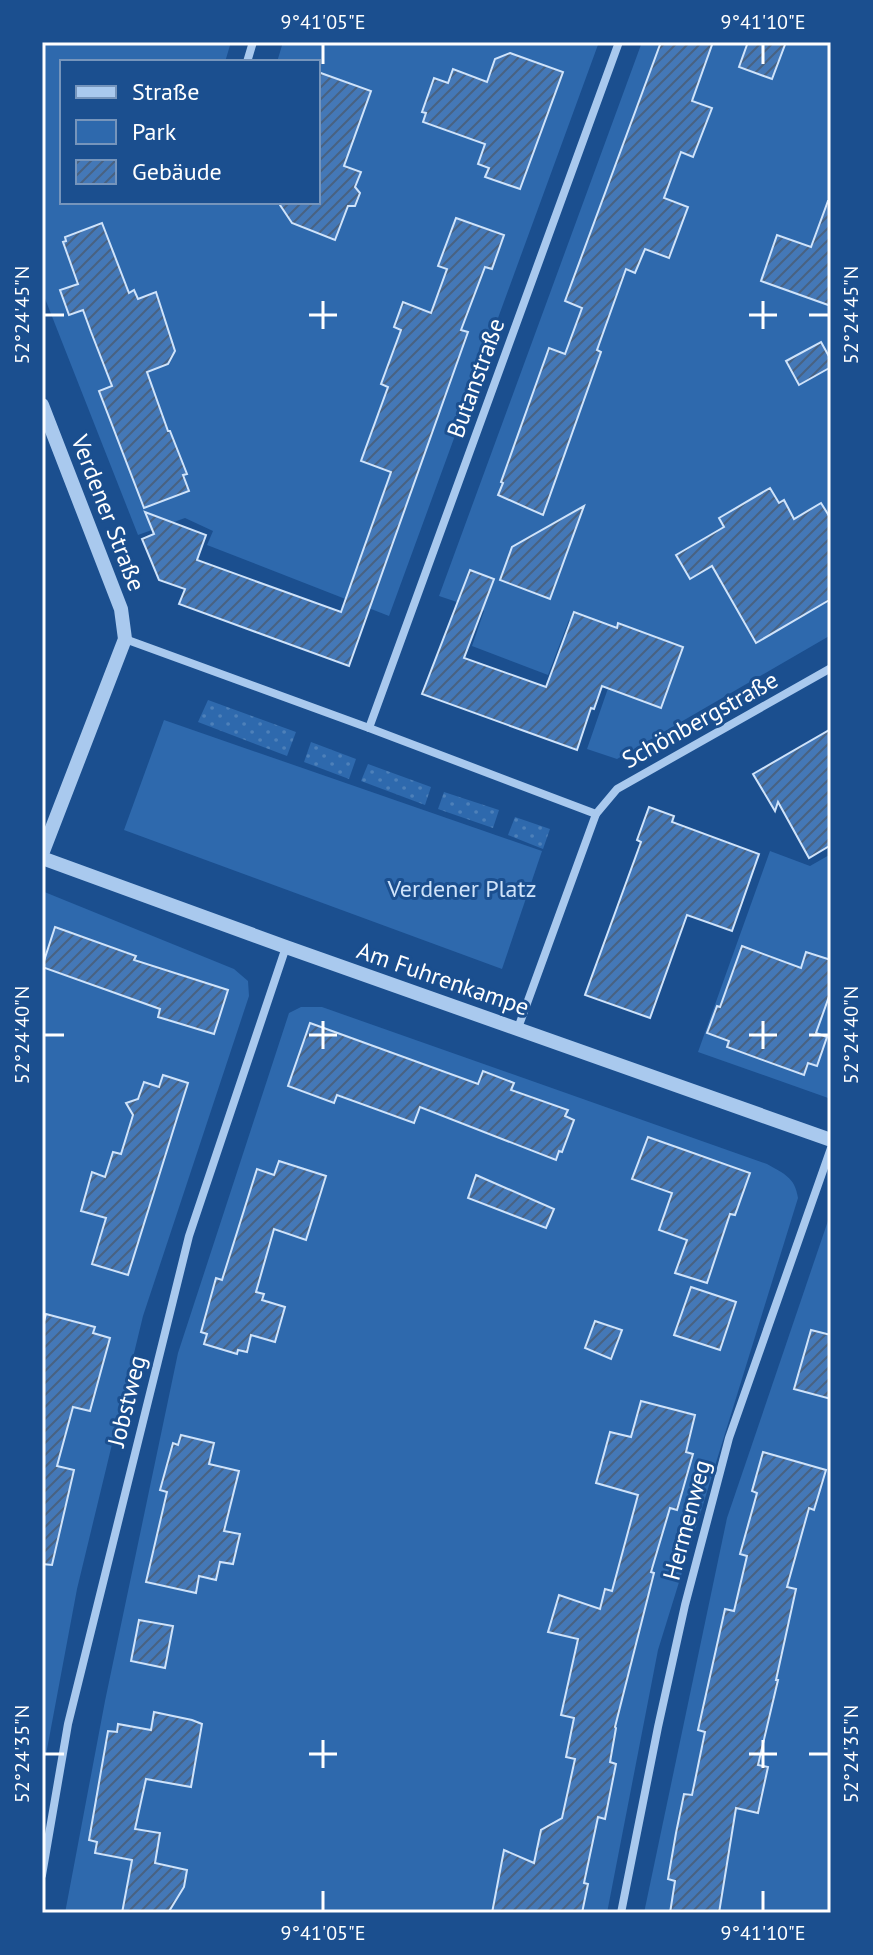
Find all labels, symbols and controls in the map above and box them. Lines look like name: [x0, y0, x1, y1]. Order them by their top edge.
text: 9°41'05"E: [281, 9, 365, 35]
text: 9°41'10"E: [721, 9, 805, 35]
legend: [60, 60, 320, 204]
text: Straße: [132, 76, 199, 107]
text: Park: [132, 116, 177, 147]
text: Gebäude: [132, 156, 222, 187]
text: 52°24'45"N: [9, 266, 35, 364]
text: 52°24'45"N: [838, 266, 864, 364]
street label: Butanstraße: [440, 314, 511, 442]
street label: Verdener Straße: [64, 429, 152, 595]
street label: Schönbergstraße: [616, 664, 783, 775]
park label: Verdener Platz: [387, 873, 536, 904]
street label: Am Fuhrenkampe: [353, 935, 533, 1022]
text: 52°24'40"N: [9, 986, 35, 1084]
text: 52°24'40"N: [838, 986, 864, 1084]
street label: Jobstweg: [100, 1352, 153, 1451]
street label: Hermenweg: [656, 1456, 717, 1584]
text: 52°24'35"N: [9, 1705, 35, 1803]
text: 52°24'35"N: [838, 1705, 864, 1803]
text: 9°41'05"E: [281, 1920, 365, 1946]
text: 9°41'10"E: [721, 1920, 805, 1946]

